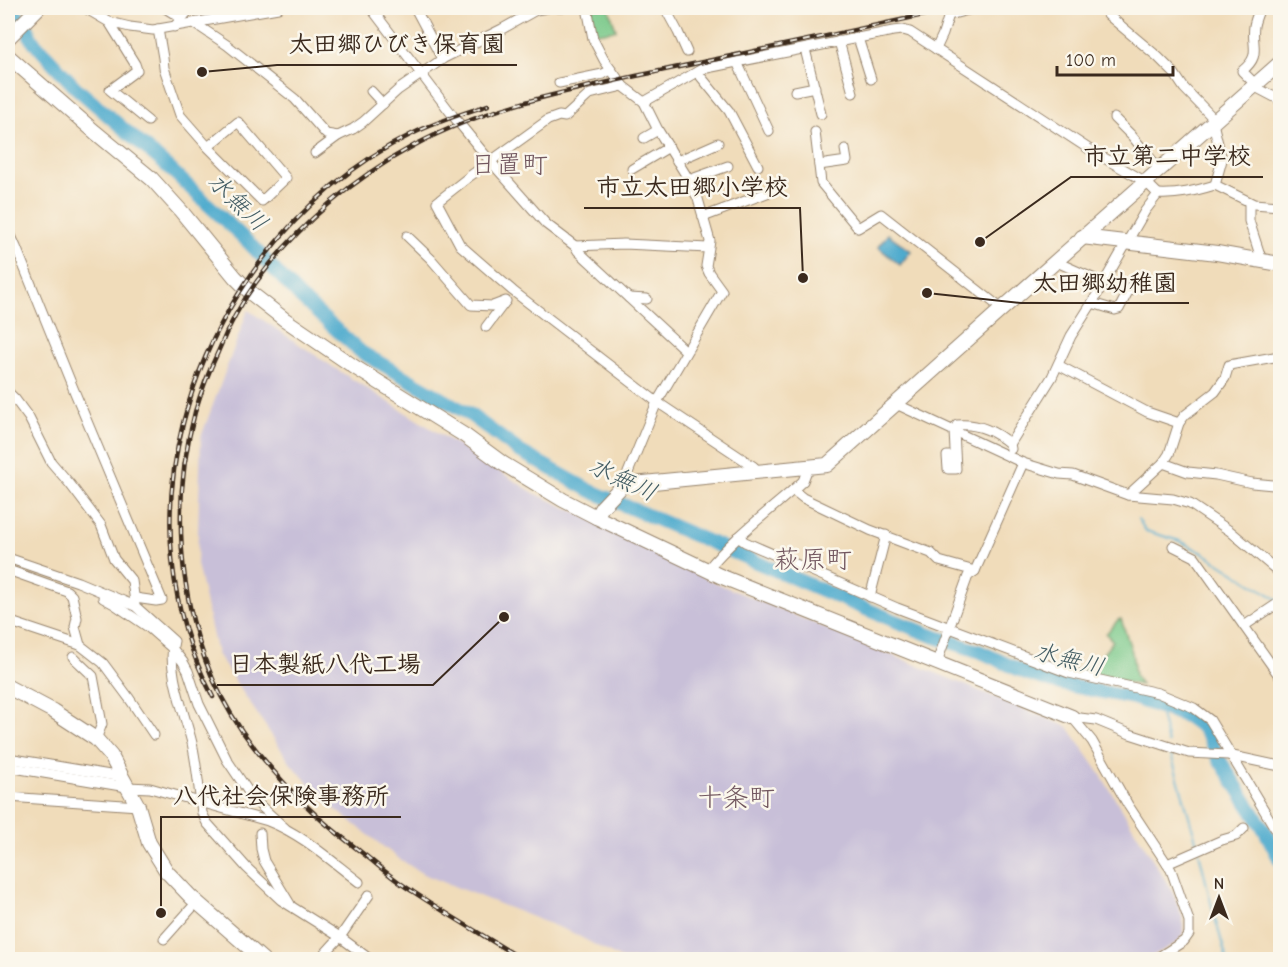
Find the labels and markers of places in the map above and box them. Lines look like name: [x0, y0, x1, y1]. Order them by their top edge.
callout: 太田郷ひびき保育園: [277, 23, 517, 65]
callout: 市立第二中学校: [1071, 135, 1263, 177]
callout: 市立太田郷小学校: [584, 166, 800, 208]
callout: 太田郷幼稚園: [1021, 261, 1189, 303]
callout: 日本製紙八代工場: [217, 643, 433, 685]
callout: 八代社会保険事務所: [161, 775, 401, 817]

